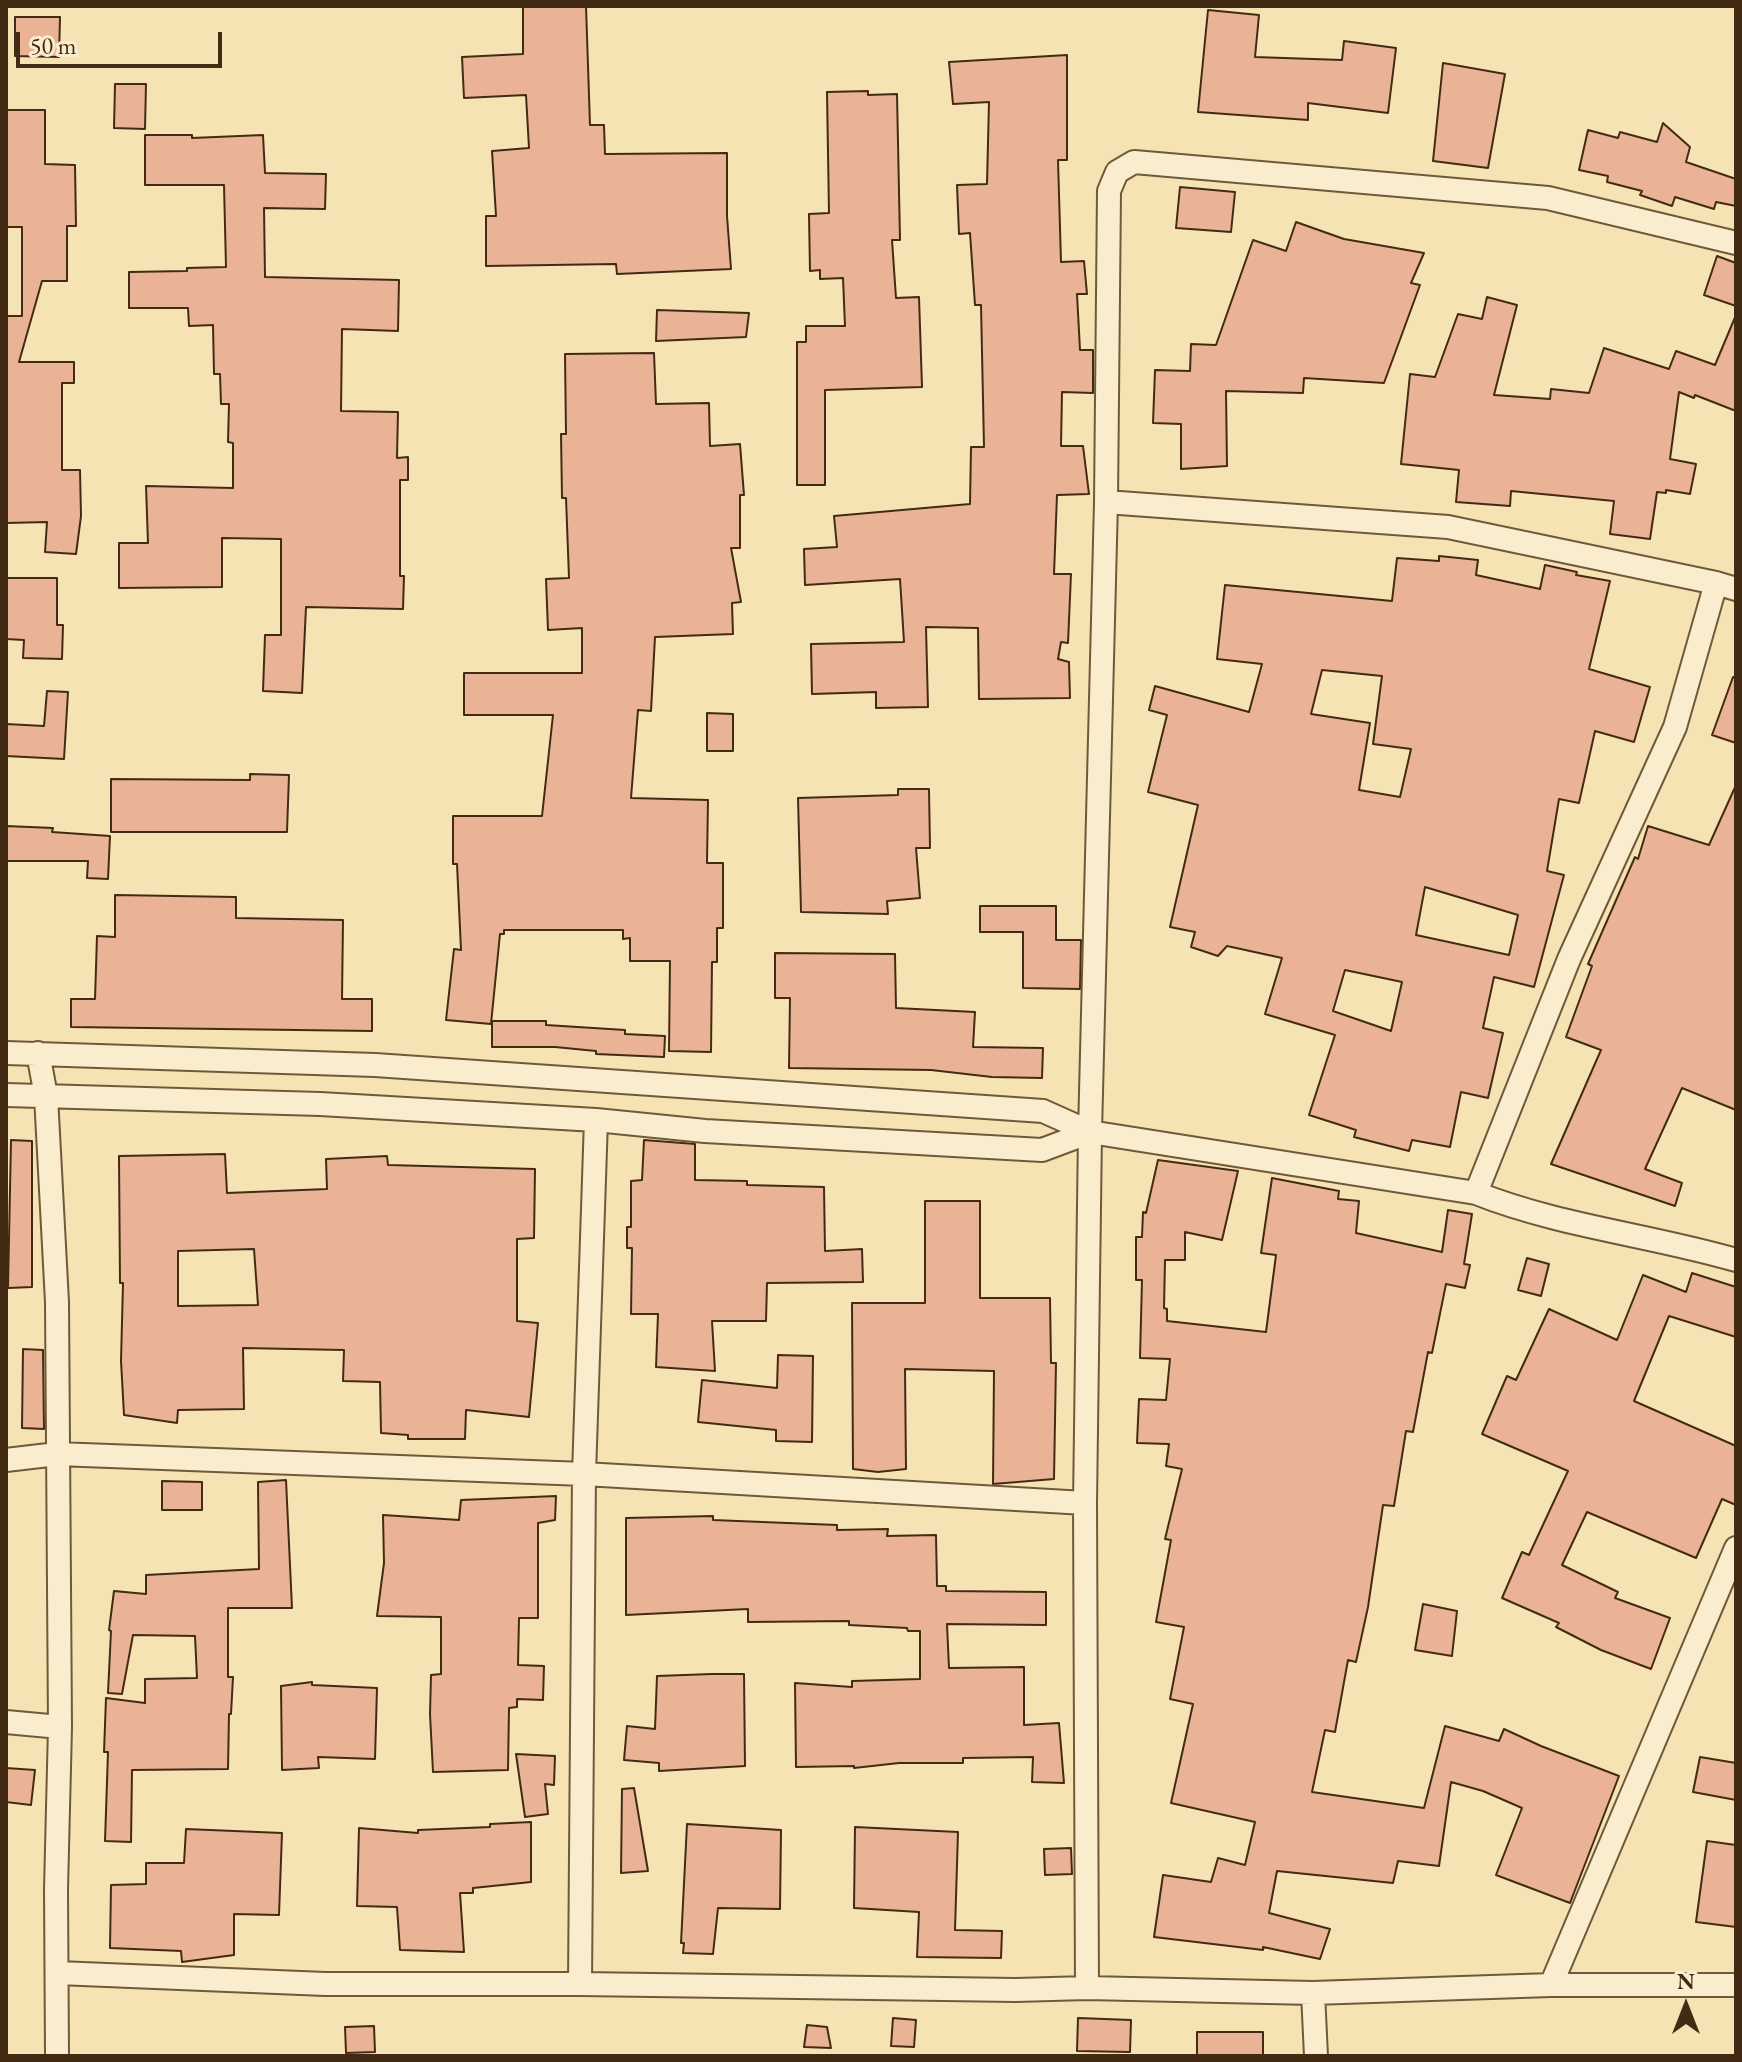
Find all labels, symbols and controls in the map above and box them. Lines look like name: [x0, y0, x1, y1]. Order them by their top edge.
scale bar: [20, 16, 226, 66]
text: 50 m: [30, 30, 77, 61]
north arrow: [1646, 1966, 1726, 2046]
text: N: [1677, 1967, 1695, 1996]

